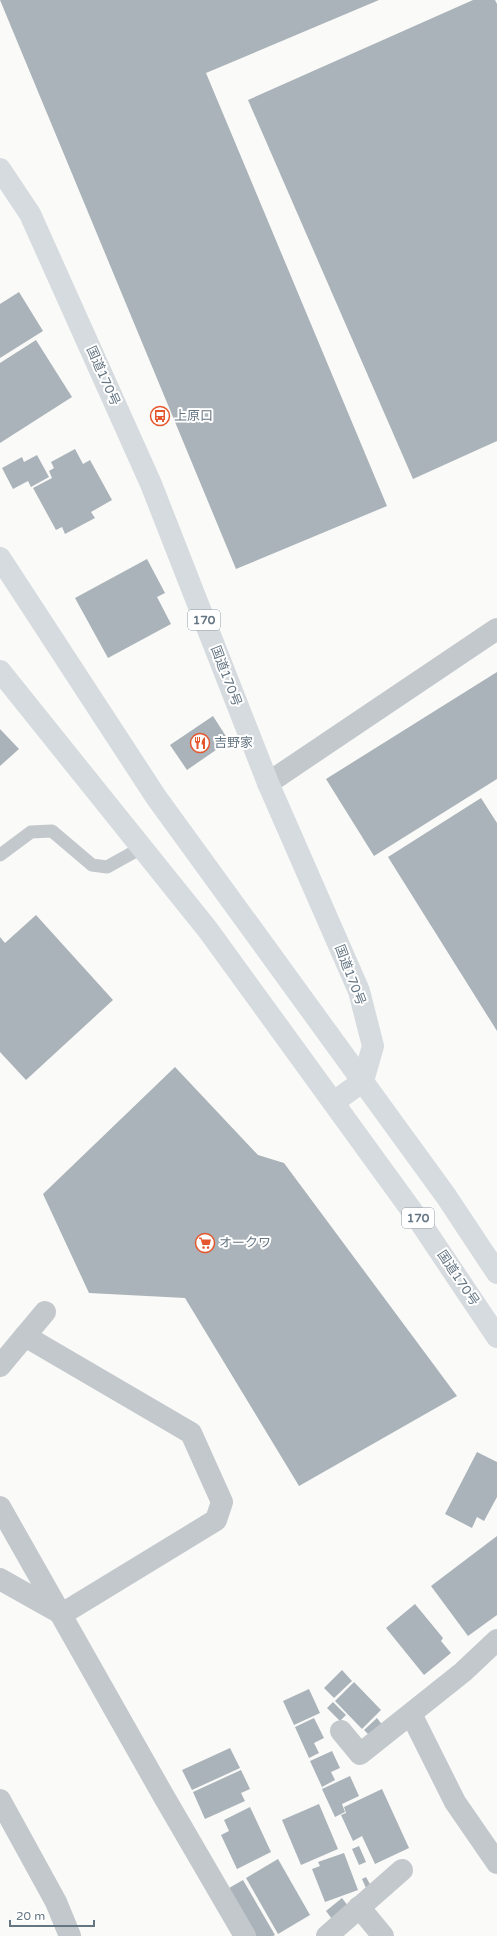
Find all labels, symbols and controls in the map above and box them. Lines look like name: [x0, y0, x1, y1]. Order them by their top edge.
street label: 国道170号: [83, 344, 123, 408]
bus stop icon: 上原口: [149, 405, 171, 427]
place label: 上原口: [174, 408, 213, 424]
road number: 170: [188, 610, 220, 630]
street label: 国道170号: [207, 643, 245, 709]
restaurant icon: 吉野家: [189, 732, 211, 754]
place label: 吉野家: [214, 735, 253, 751]
street label: 国道170号: [331, 942, 369, 1008]
road number: 170: [402, 1208, 434, 1228]
supermarket icon: オークワ: [194, 1232, 216, 1254]
place label: オークワ: [219, 1235, 271, 1251]
street label: 国道170号: [434, 1247, 482, 1309]
scale bar: [10, 1902, 94, 1928]
text: 20 m: [16, 1909, 45, 1923]

